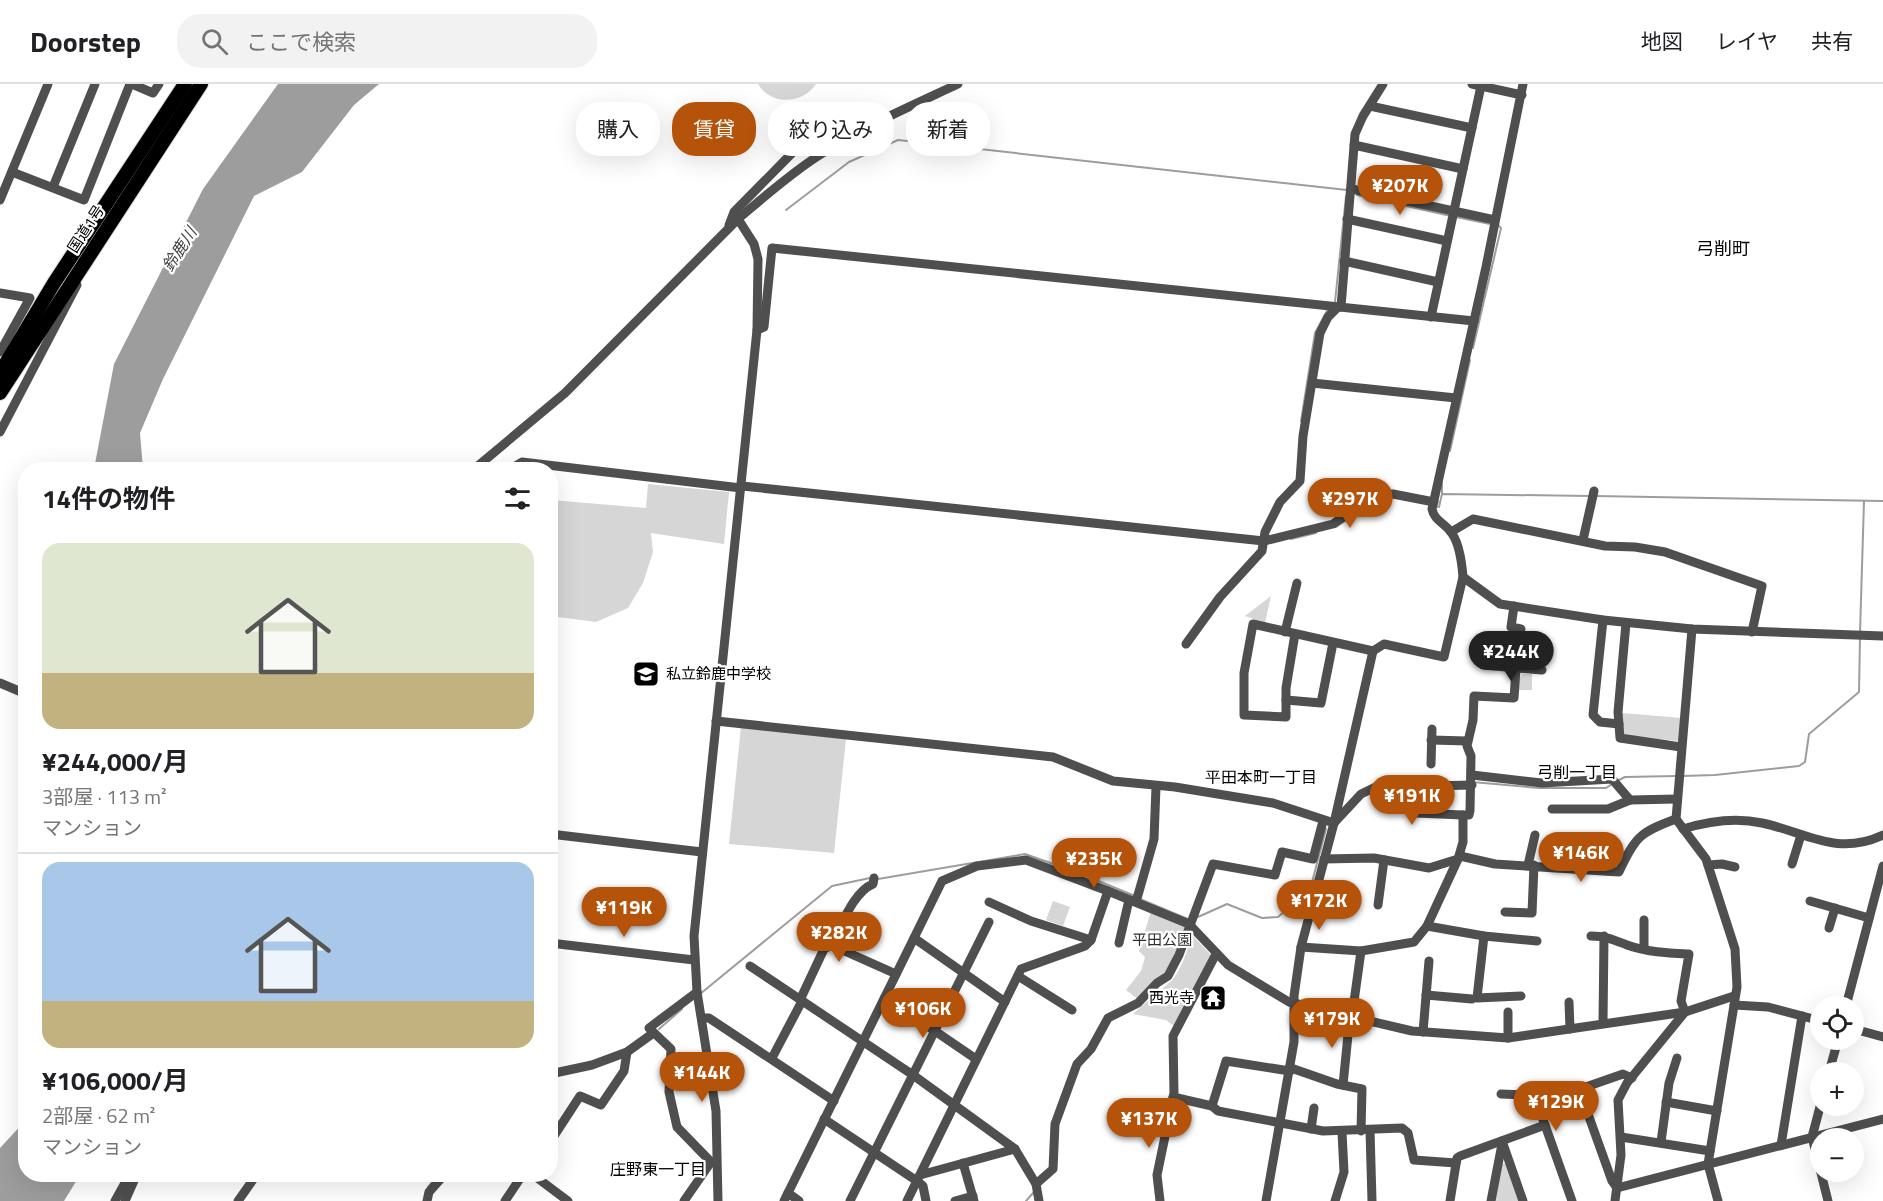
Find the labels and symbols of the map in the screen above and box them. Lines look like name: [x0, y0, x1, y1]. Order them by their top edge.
pin: ¥207K: [1358, 165, 1442, 216]
street label: 国道1号: [61, 200, 110, 257]
water label: 鈴鹿川: [156, 221, 203, 276]
district label: 弓削町: [1696, 235, 1750, 262]
pin: ¥297K: [1308, 478, 1392, 529]
pin: ¥244K: [1469, 631, 1553, 682]
school or university icon: 私立鈴鹿中学校: [631, 659, 661, 689]
place label: 私立鈴鹿中学校: [666, 662, 771, 685]
district label: 弓削一丁目: [1537, 760, 1617, 784]
district label: 平田本町一丁目: [1205, 765, 1317, 789]
pin: ¥191K: [1370, 775, 1454, 826]
pin: ¥146K: [1539, 832, 1623, 883]
pin: ¥235K: [1052, 838, 1136, 889]
pin: ¥172K: [1277, 880, 1361, 931]
pin: ¥119K: [582, 887, 666, 938]
pin: ¥282K: [797, 912, 881, 963]
park label: 平田公園: [1132, 928, 1192, 951]
temple icon: 西光寺: [1198, 983, 1228, 1013]
place label: 西光寺: [1149, 986, 1194, 1009]
pin: ¥106K: [881, 988, 965, 1039]
pin: ¥179K: [1290, 998, 1374, 1049]
pin: ¥144K: [660, 1052, 744, 1103]
pin: ¥129K: [1514, 1081, 1598, 1132]
pin: ¥137K: [1107, 1098, 1191, 1149]
district label: 庄野東一丁目: [610, 1157, 706, 1181]

